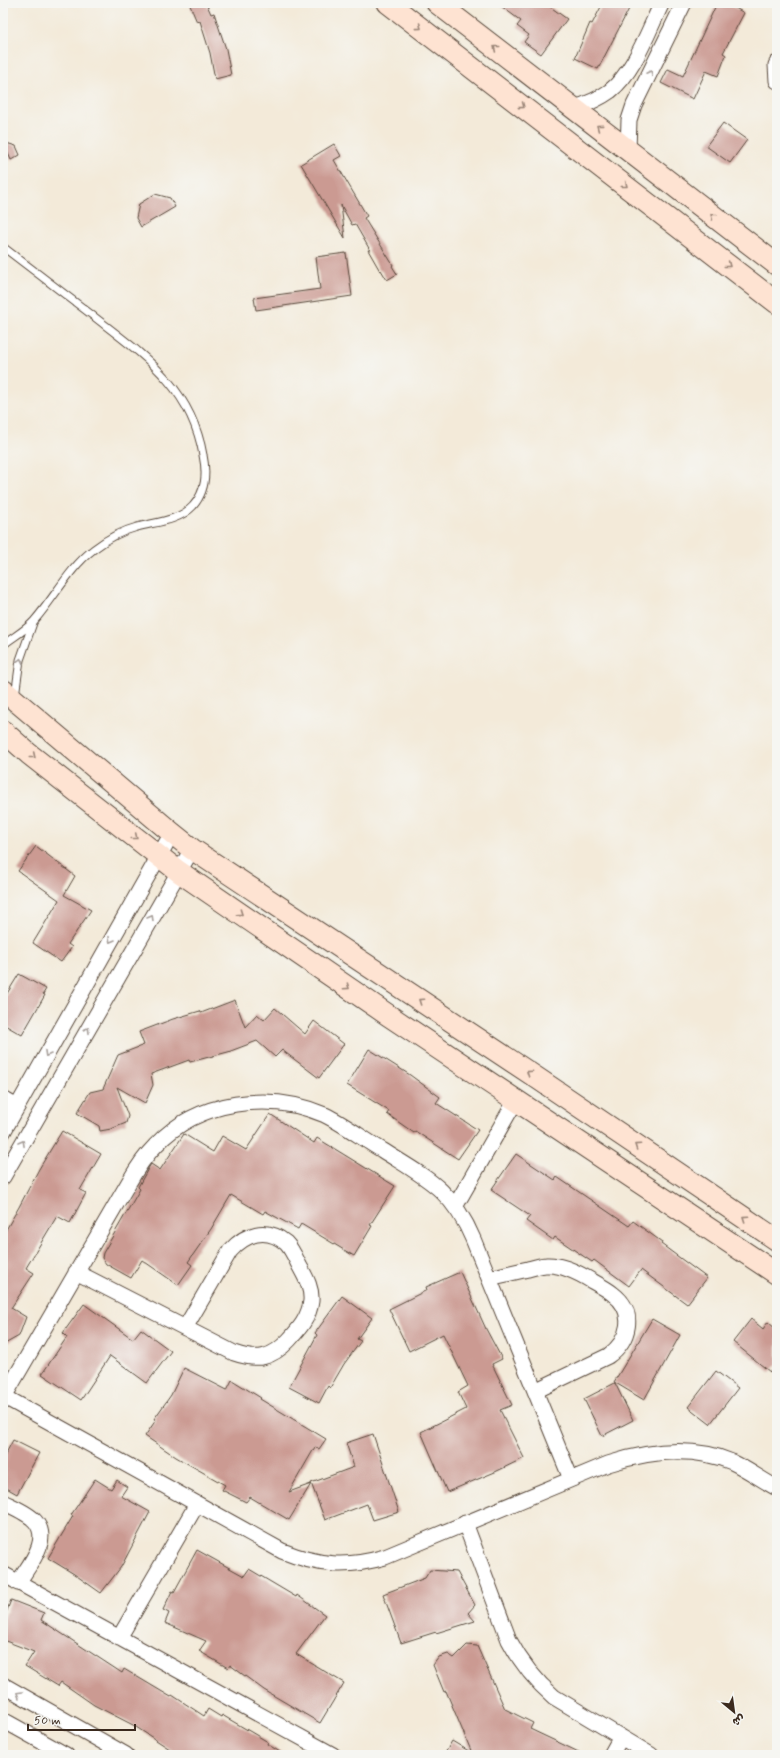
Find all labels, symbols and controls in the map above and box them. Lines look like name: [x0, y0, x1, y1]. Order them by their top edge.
one-way arrow: [414, 22, 421, 29]
one-way arrow: [493, 46, 500, 53]
one-way arrow: [645, 70, 653, 78]
one-way arrow: [517, 101, 524, 108]
one-way arrow: [597, 125, 604, 132]
one-way arrow: [621, 180, 628, 188]
one-way arrow: [710, 213, 717, 220]
one-way arrow: [723, 260, 730, 267]
one-way arrow: [15, 658, 24, 665]
one-way arrow: [28, 752, 35, 759]
one-way arrow: [130, 833, 137, 840]
one-way arrow: [236, 908, 243, 916]
one-way arrow: [147, 915, 154, 922]
one-way arrow: [109, 936, 116, 944]
one-way arrow: [343, 982, 350, 990]
one-way arrow: [418, 998, 425, 1006]
one-way arrow: [82, 1027, 89, 1035]
one-way arrow: [45, 1050, 52, 1057]
one-way arrow: [526, 1070, 533, 1078]
one-way arrow: [18, 1140, 25, 1147]
one-way arrow: [634, 1143, 641, 1151]
one-way arrow: [742, 1216, 749, 1223]
one-way arrow: [16, 1692, 23, 1699]
north arrow: [714, 1692, 754, 1732]
scale bar: [28, 1706, 135, 1732]
text: ش: [730, 1711, 747, 1729]
text: 50 m: [34, 1713, 61, 1729]

